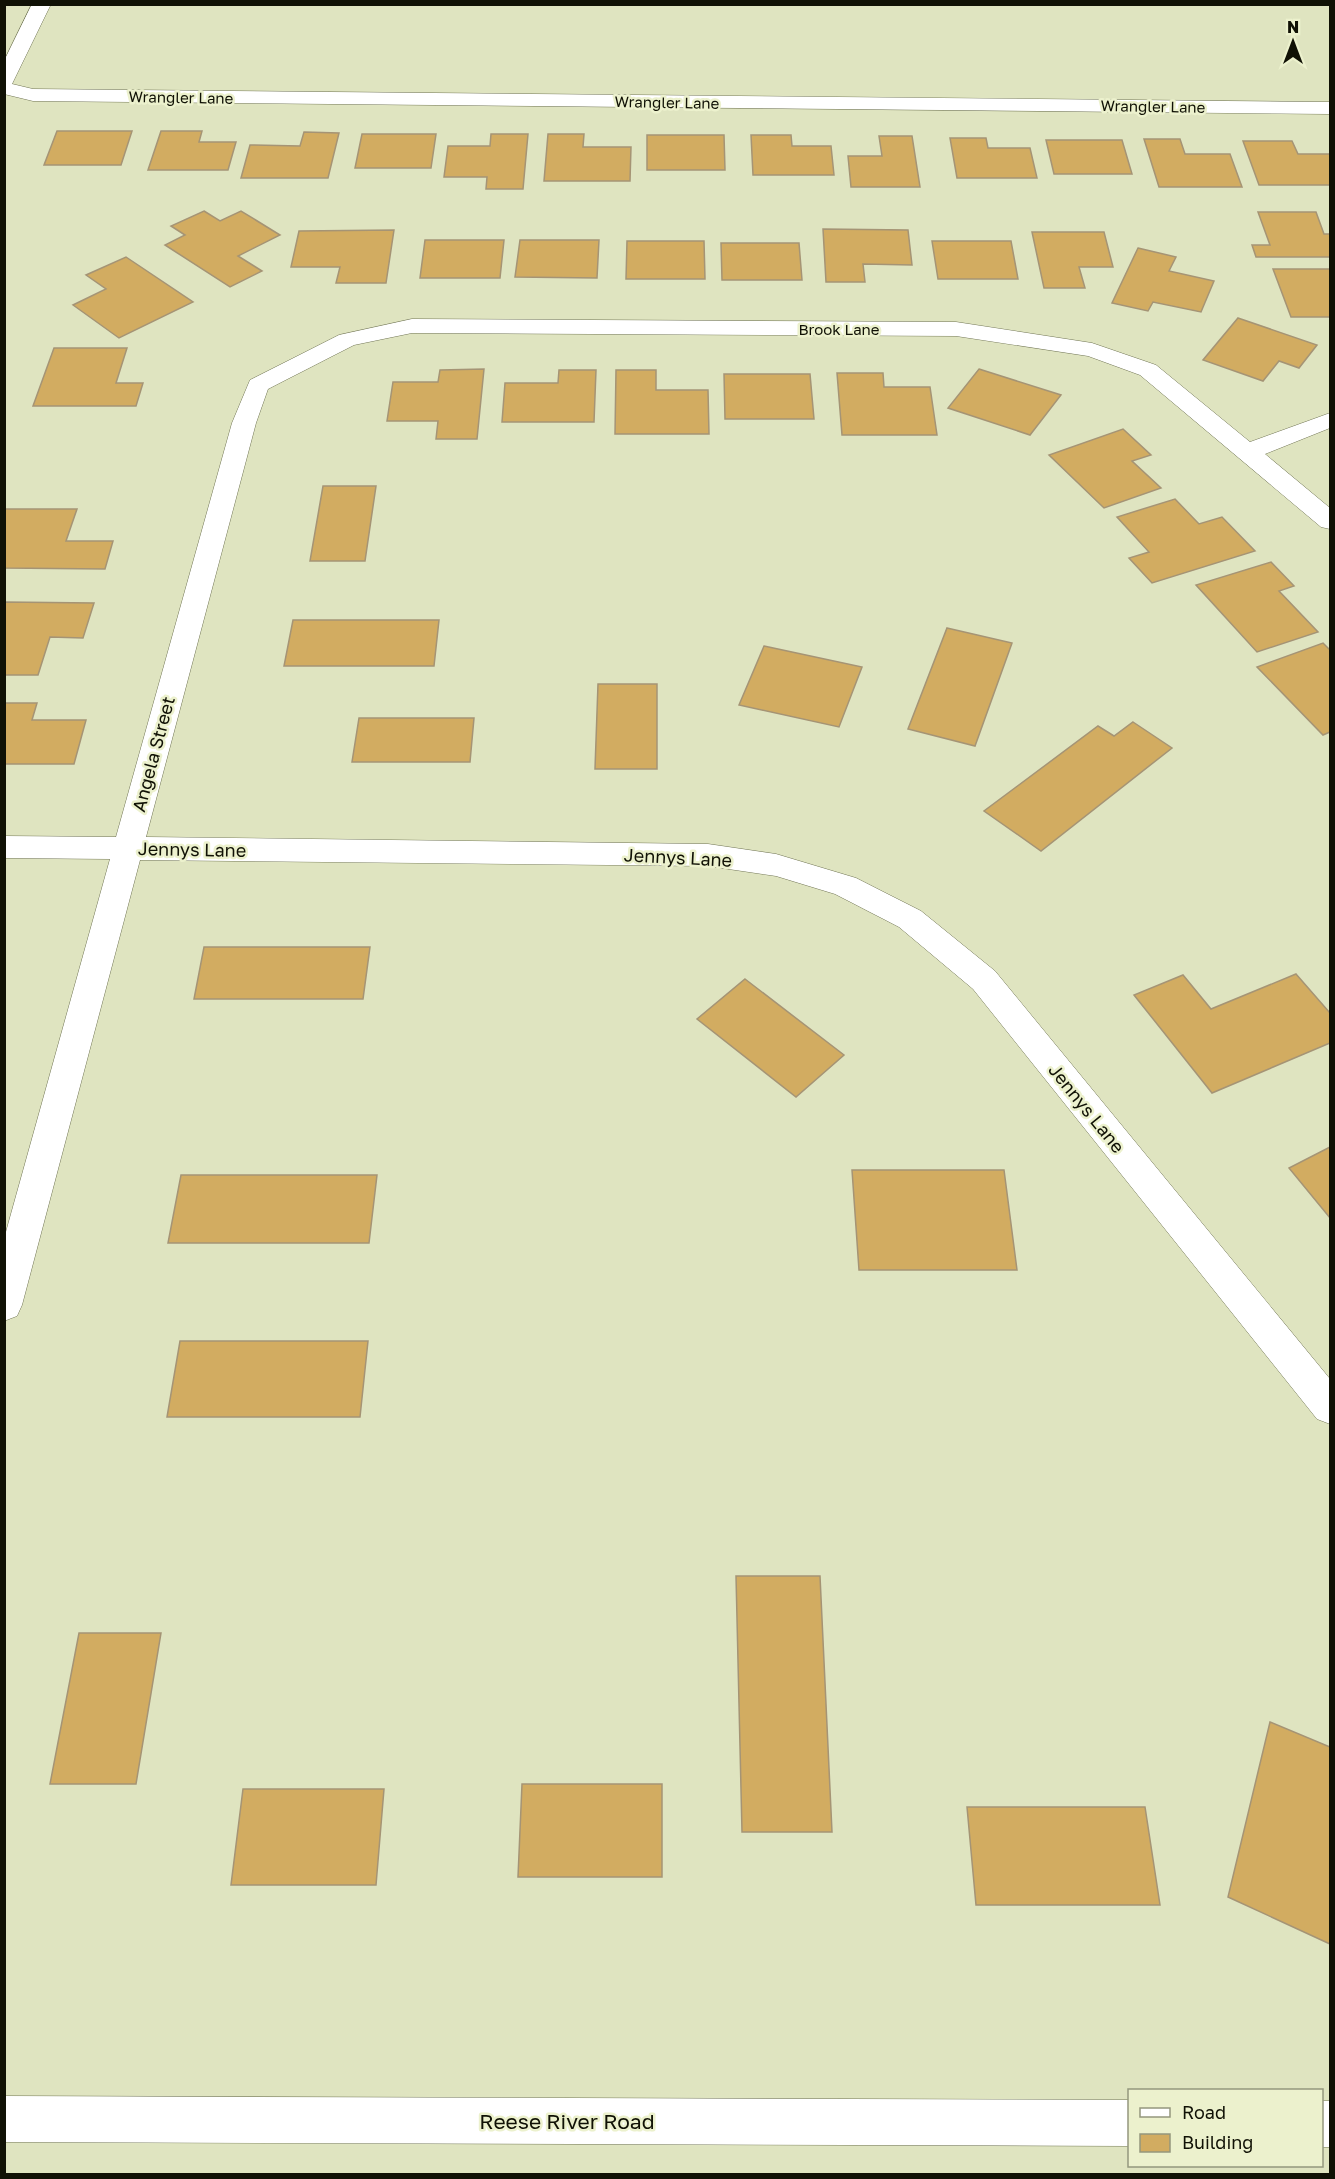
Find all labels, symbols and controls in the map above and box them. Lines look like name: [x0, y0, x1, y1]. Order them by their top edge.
north arrow: [1263, 12, 1323, 72]
text: N: [1287, 17, 1299, 37]
street label: Wrangler Lane: [128, 87, 234, 107]
street label: Wrangler Lane: [614, 92, 720, 112]
street label: Wrangler Lane: [1100, 96, 1206, 116]
street label: Brook Lane: [798, 320, 880, 338]
street label: Angela Street: [127, 694, 179, 814]
street label: Jennys Lane: [138, 837, 246, 861]
street label: Jennys Lane: [623, 843, 733, 871]
street label: Jennys Lane: [1044, 1059, 1130, 1157]
legend: [1128, 2089, 1323, 2167]
text: Road: [1182, 2101, 1226, 2123]
street label: Reese River Road: [479, 2108, 655, 2134]
text: Building: [1182, 2131, 1253, 2153]

